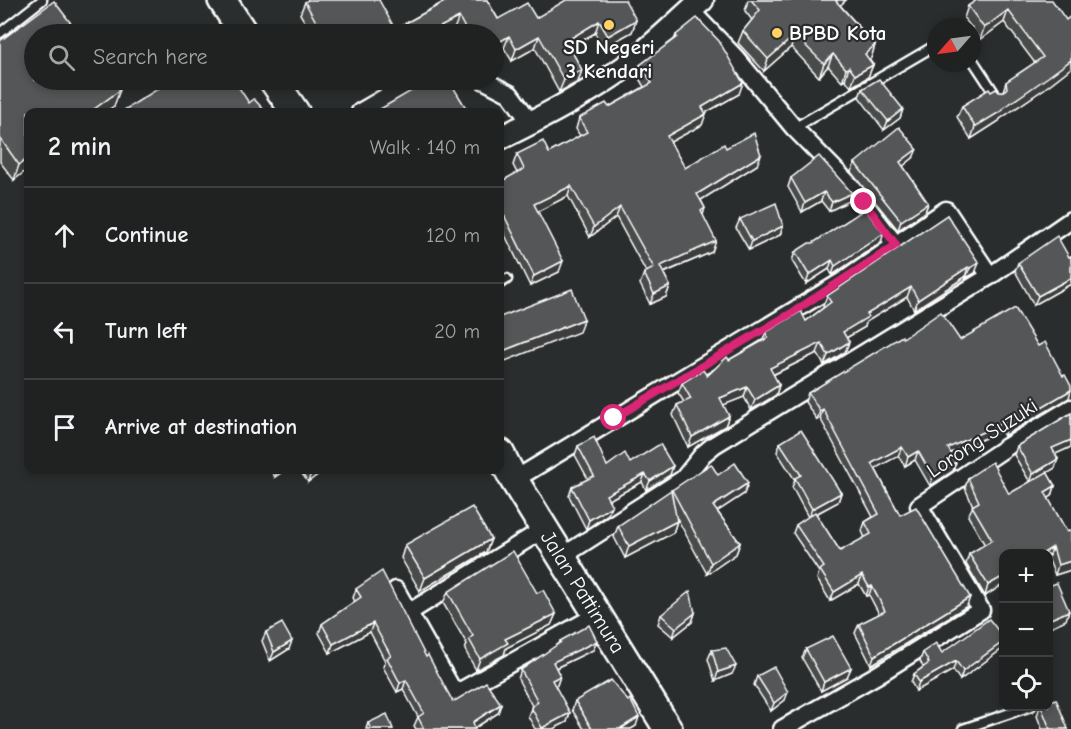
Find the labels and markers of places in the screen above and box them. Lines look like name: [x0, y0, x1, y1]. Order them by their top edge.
marker: SD Negeri 3 Kendari: [602, 18, 616, 32]
place label: BPBD Kota: [789, 21, 886, 45]
marker: BPBD Kota: [770, 26, 784, 40]
place label: SD Negeri 3 Kendari: [563, 35, 655, 83]

